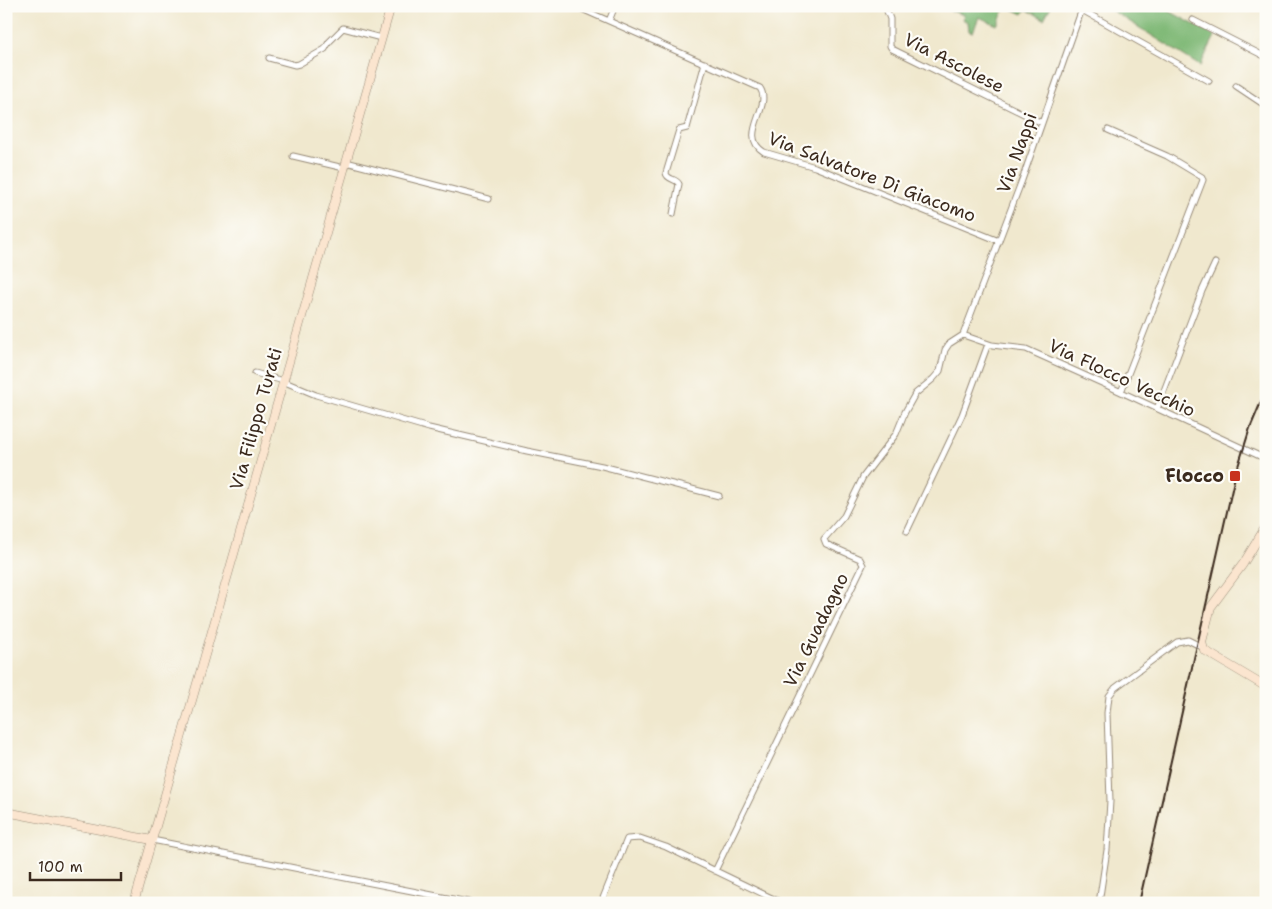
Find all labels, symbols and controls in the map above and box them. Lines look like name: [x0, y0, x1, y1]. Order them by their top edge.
street label: Via Ascolese: [900, 27, 1008, 99]
street label: Via Nappi: [991, 109, 1043, 197]
street label: Via Salvatore Di Giacomo: [765, 126, 979, 228]
street label: Via Flocco Vecchio: [1045, 333, 1199, 423]
street label: Via Filippo Turati: [224, 345, 288, 493]
place label: Flocco: [1165, 464, 1224, 488]
marker: Flocco: [1228, 469, 1242, 483]
street label: Via Guadagno: [778, 569, 854, 691]
scale bar: [30, 849, 121, 881]
text: 100 m: [38, 857, 83, 877]

